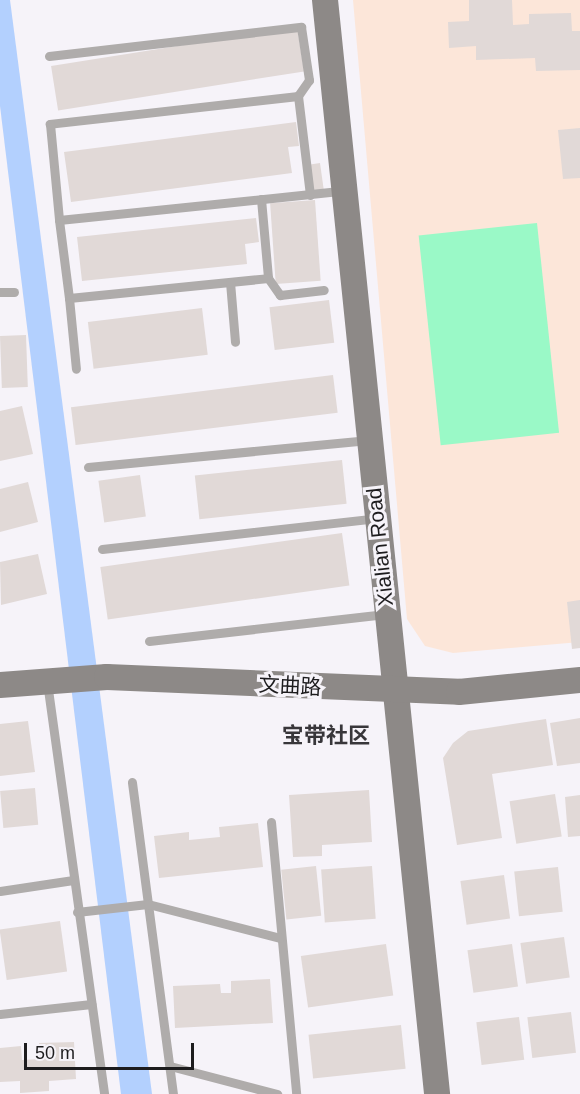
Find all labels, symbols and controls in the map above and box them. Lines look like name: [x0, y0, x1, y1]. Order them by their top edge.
street label: Xialian Road: [361, 486, 399, 608]
street label: 文曲路: [258, 672, 322, 700]
district label: 宝带社区: [282, 723, 370, 749]
scale bar: [27, 1031, 196, 1069]
text: 50 m: [35, 1043, 75, 1063]

